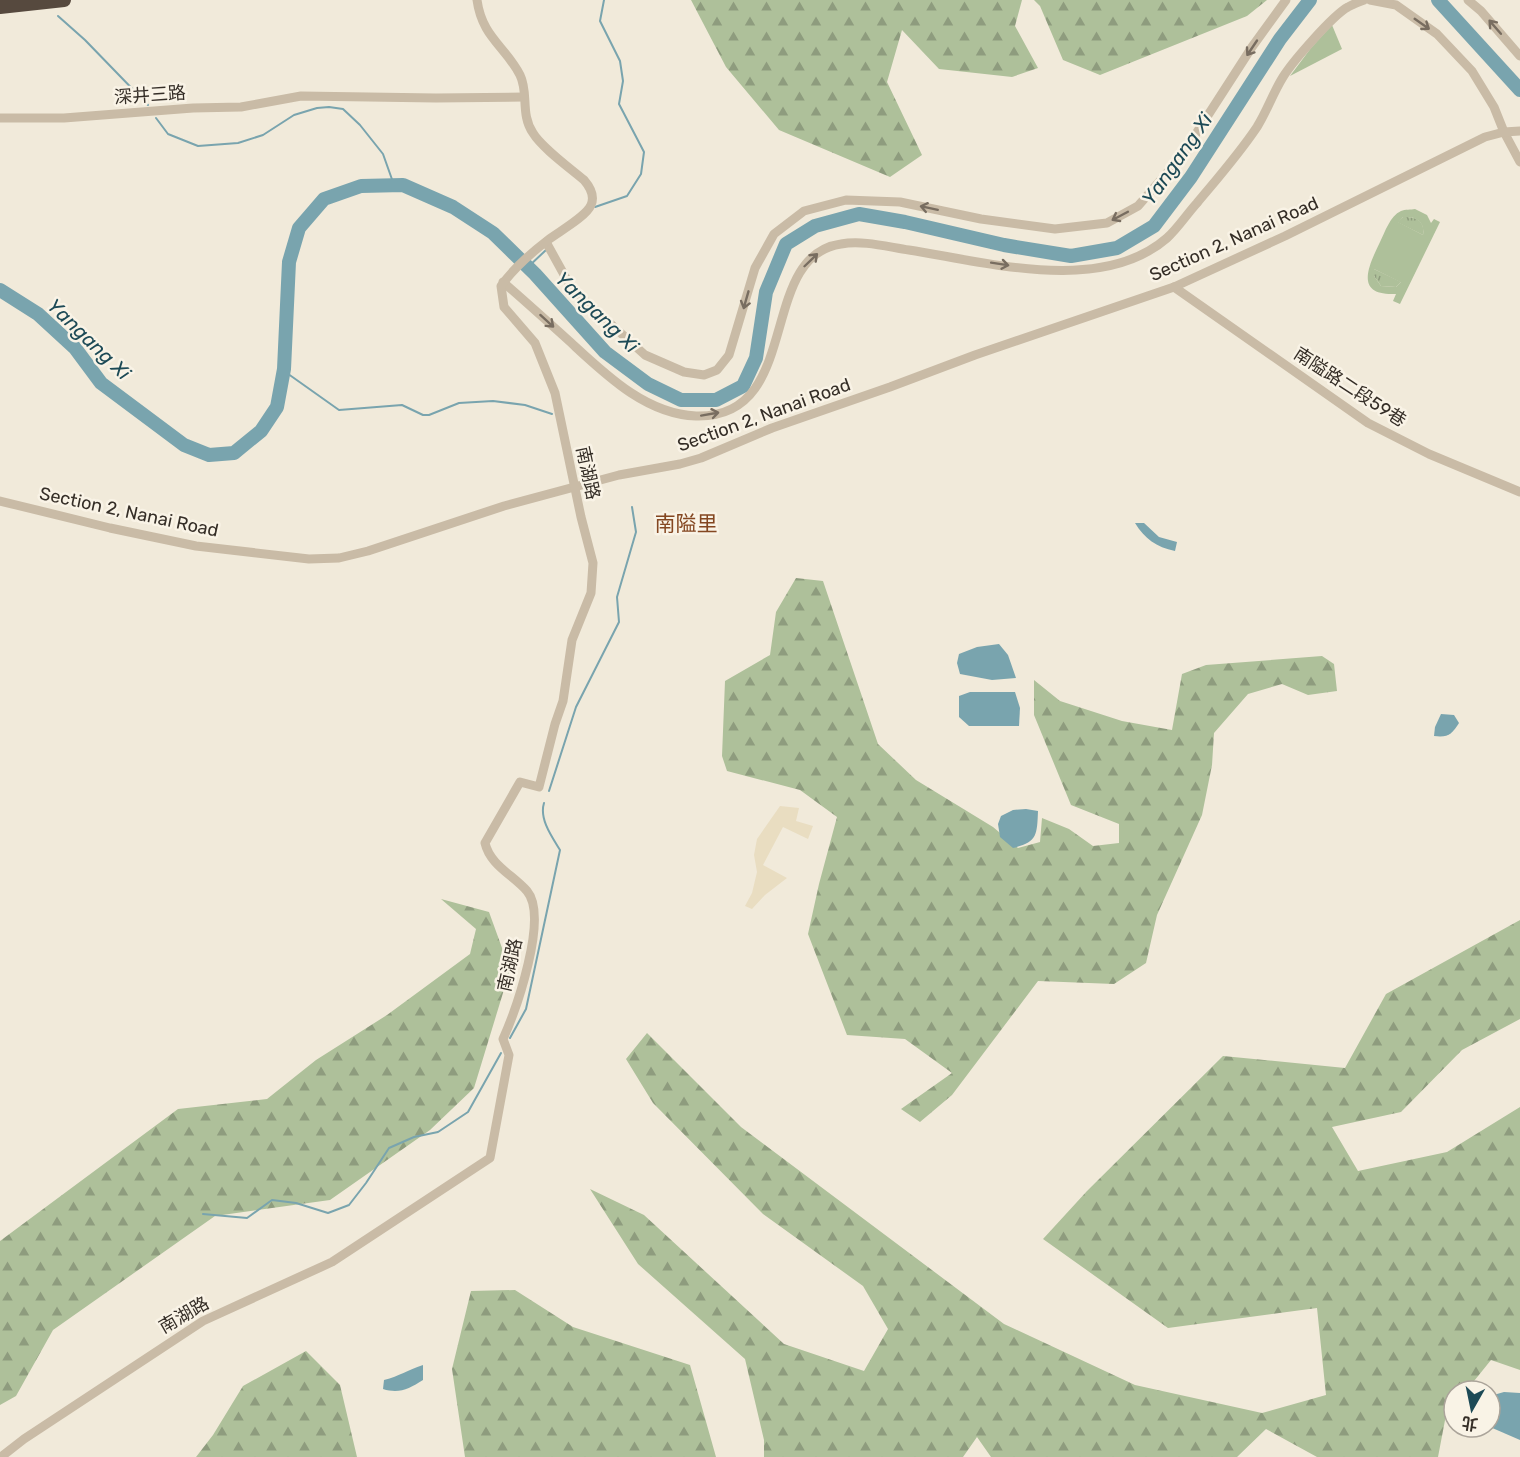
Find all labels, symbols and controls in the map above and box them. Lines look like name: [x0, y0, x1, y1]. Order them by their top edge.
one-way arrow: [1413, 18, 1429, 30]
one-way arrow: [1488, 20, 1502, 35]
one-way arrow: [1246, 39, 1258, 55]
street label: 深井三路: [113, 82, 187, 108]
water label: Yangang Xi: [1137, 107, 1218, 210]
street label: Section 2, Nanai Road: [1146, 192, 1322, 286]
one-way arrow: [920, 202, 939, 213]
one-way arrow: [1111, 210, 1129, 222]
one-way arrow: [804, 253, 819, 267]
one-way arrow: [989, 259, 1009, 270]
water label: Yangang Xi: [550, 266, 645, 359]
one-way arrow: [740, 290, 751, 309]
water label: Yangang Xi: [42, 293, 137, 386]
one-way arrow: [539, 314, 554, 328]
street label: 南隘路二段59巷: [1290, 343, 1410, 431]
street label: Section 2, Nanai Road: [675, 373, 853, 457]
one-way arrow: [700, 408, 720, 419]
street label: 南湖路: [572, 444, 604, 502]
street label: Section 2, Nanai Road: [37, 482, 221, 542]
district label: 南隘里: [655, 511, 718, 536]
street label: 南湖路: [493, 936, 527, 994]
street label: 南湖路: [155, 1292, 213, 1338]
north arrow: [1442, 1379, 1502, 1439]
text: 北: [1460, 1413, 1479, 1434]

